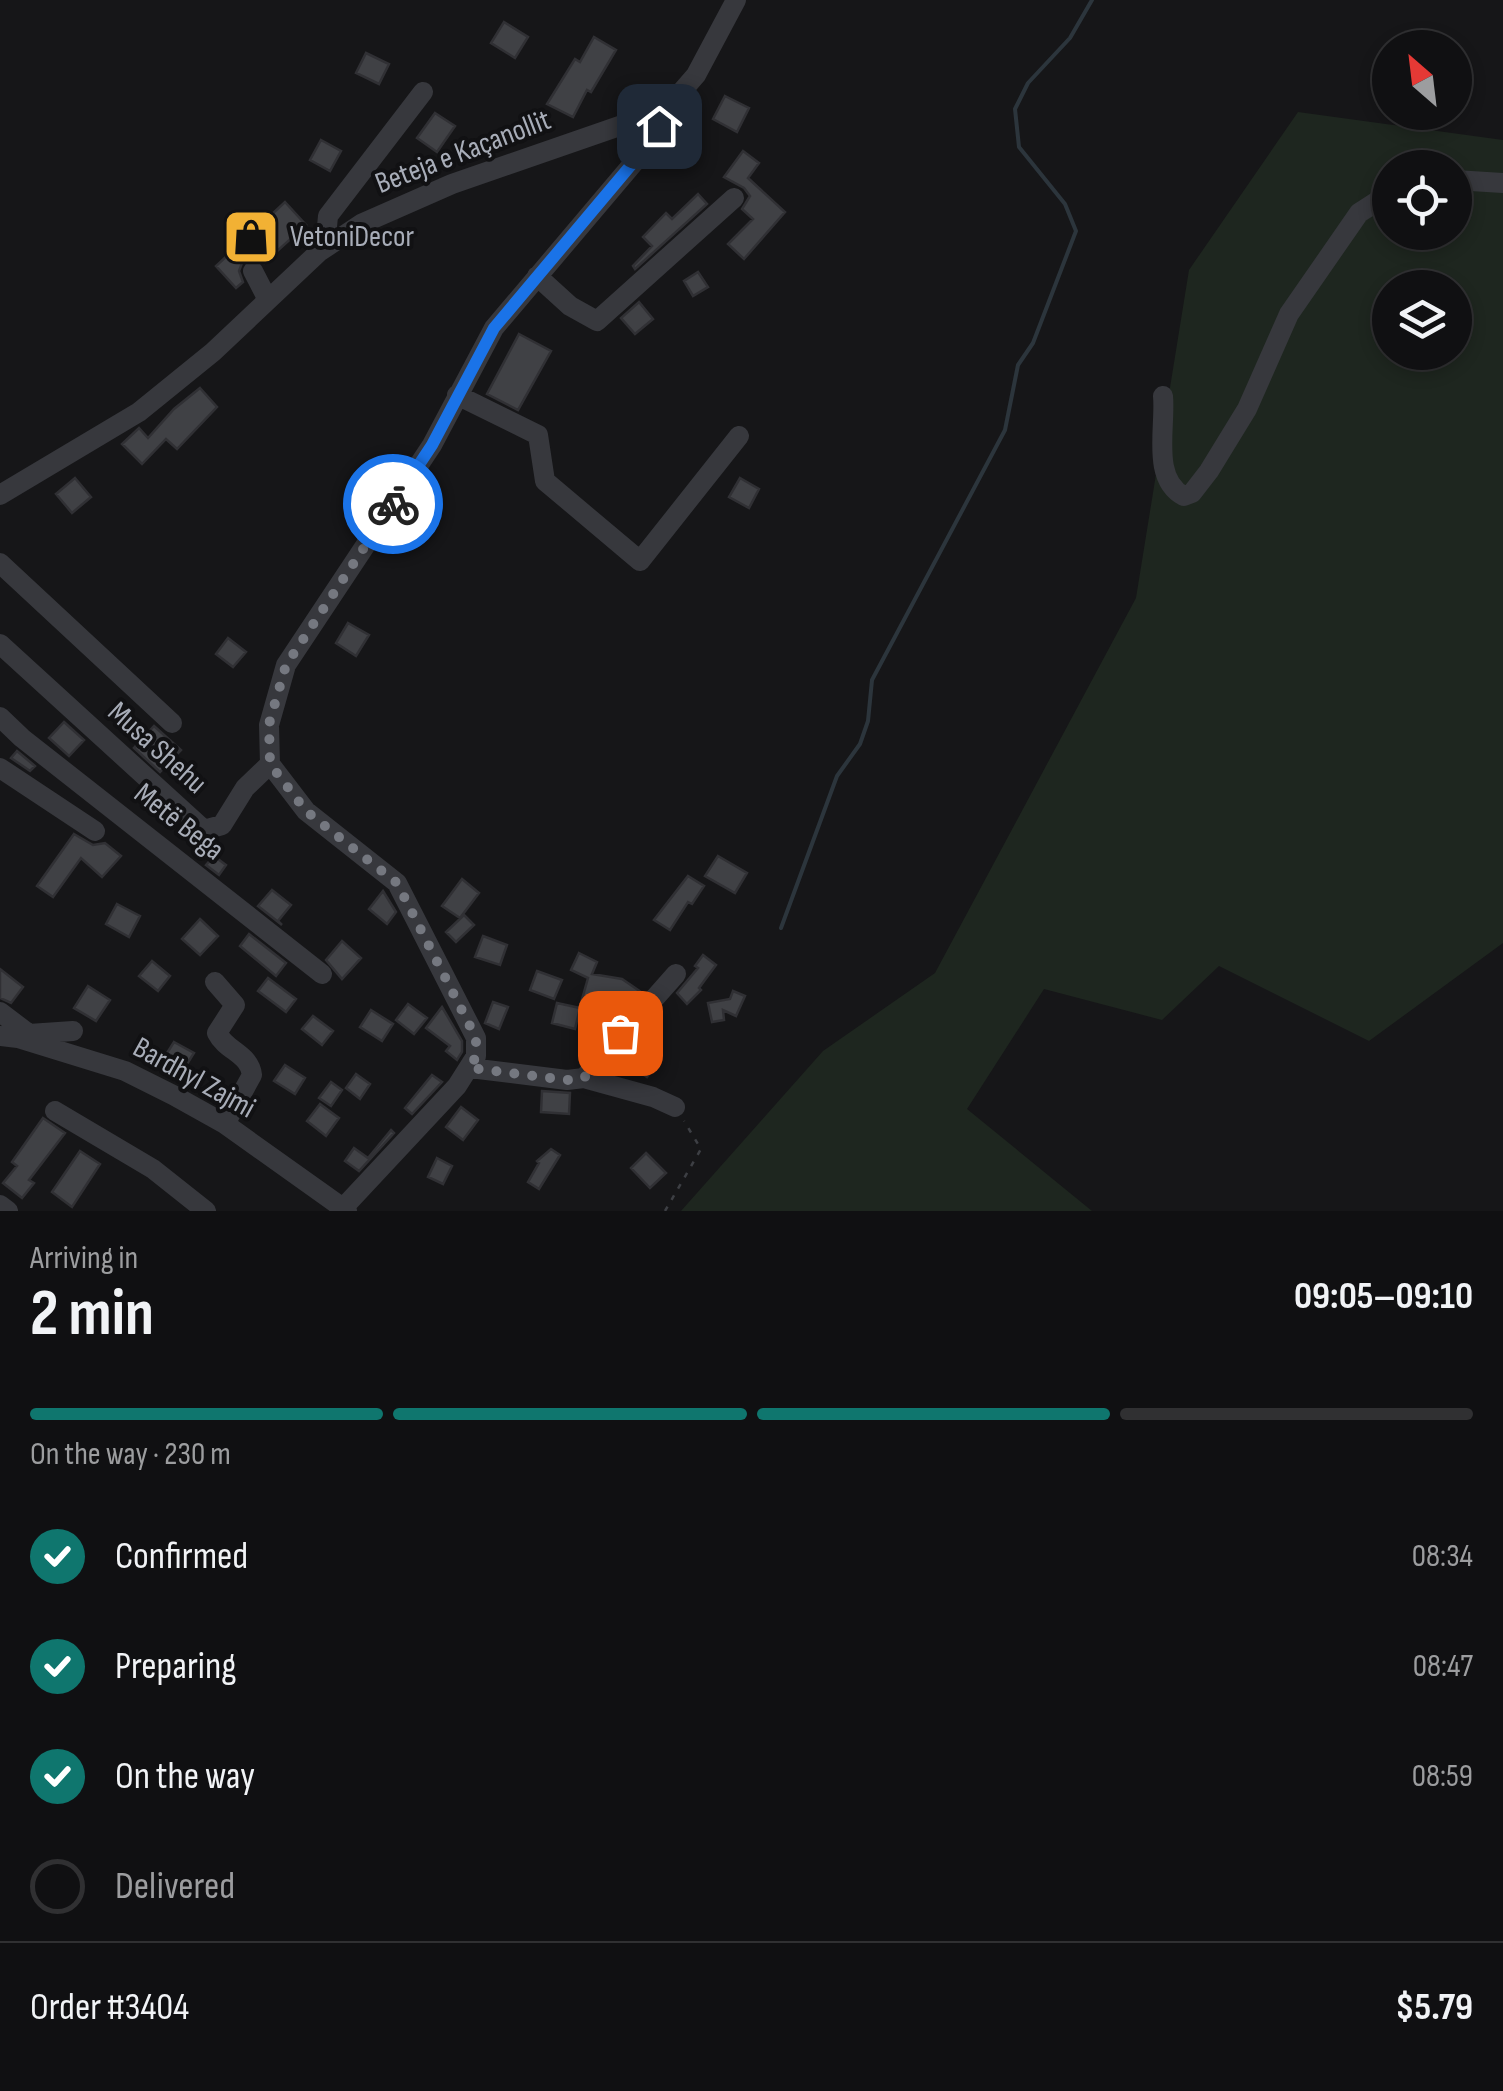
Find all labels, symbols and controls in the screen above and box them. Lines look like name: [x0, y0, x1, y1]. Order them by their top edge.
north arrow: [1372, 30, 1472, 130]
map controls: [1372, 30, 1472, 370]
pin: [617, 84, 702, 169]
icon: home: [632, 99, 687, 154]
street label: Beteja e Kaçanollit: [370, 102, 556, 202]
button: locate: [1372, 150, 1472, 250]
shop icon: VetoniDecor: [221, 207, 281, 267]
place label: VetoniDecor: [290, 219, 414, 255]
button: layers: [1372, 270, 1472, 370]
courier: [343, 454, 443, 554]
icon: bike: [366, 477, 421, 532]
street label: Musa Shehu: [100, 694, 214, 802]
street label: Metë Bega: [127, 776, 231, 868]
pin: [578, 991, 663, 1076]
icon: bag: [593, 1006, 648, 1061]
street label: Bardhyl Zajmi: [127, 1030, 261, 1126]
text: Arriving in: [30, 1239, 138, 1278]
text: 09:05–09:10: [1294, 1274, 1473, 1319]
text: 2 min: [30, 1276, 154, 1354]
text: On the way · 230 m: [30, 1435, 231, 1474]
icon: check: [30, 1529, 85, 1584]
text: Confirmed: [115, 1534, 248, 1579]
text: 08:34: [1412, 1537, 1473, 1576]
icon: check: [30, 1639, 85, 1694]
text: Preparing: [115, 1644, 236, 1689]
text: 08:47: [1413, 1647, 1473, 1686]
icon: check: [30, 1749, 85, 1804]
text: On the way: [115, 1754, 255, 1799]
text: 08:59: [1412, 1757, 1473, 1796]
text: Delivered: [115, 1864, 235, 1909]
text: Order #3404: [30, 1985, 189, 2030]
text: $5.79: [1395, 1985, 1473, 2030]

